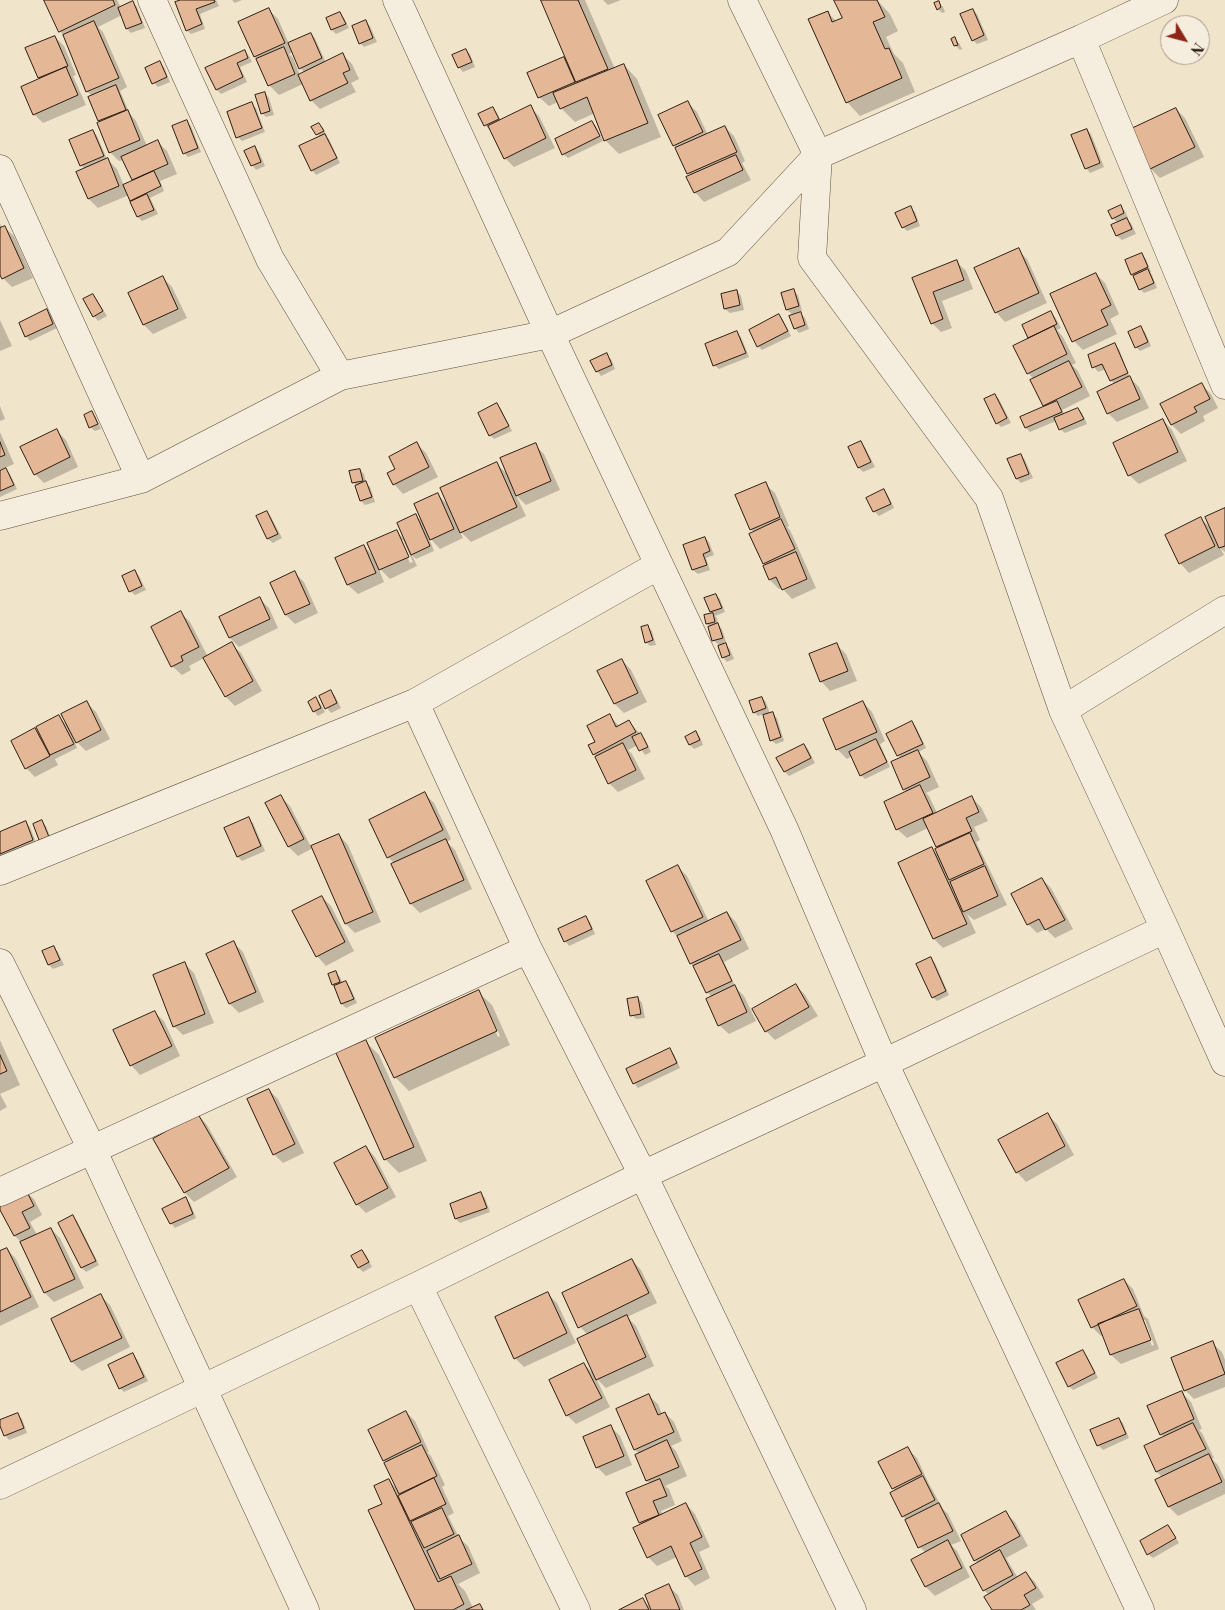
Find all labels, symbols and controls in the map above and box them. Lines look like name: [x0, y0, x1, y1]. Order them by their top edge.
north arrow: [1160, 15, 1210, 65]
text: N: [1186, 39, 1207, 58]

